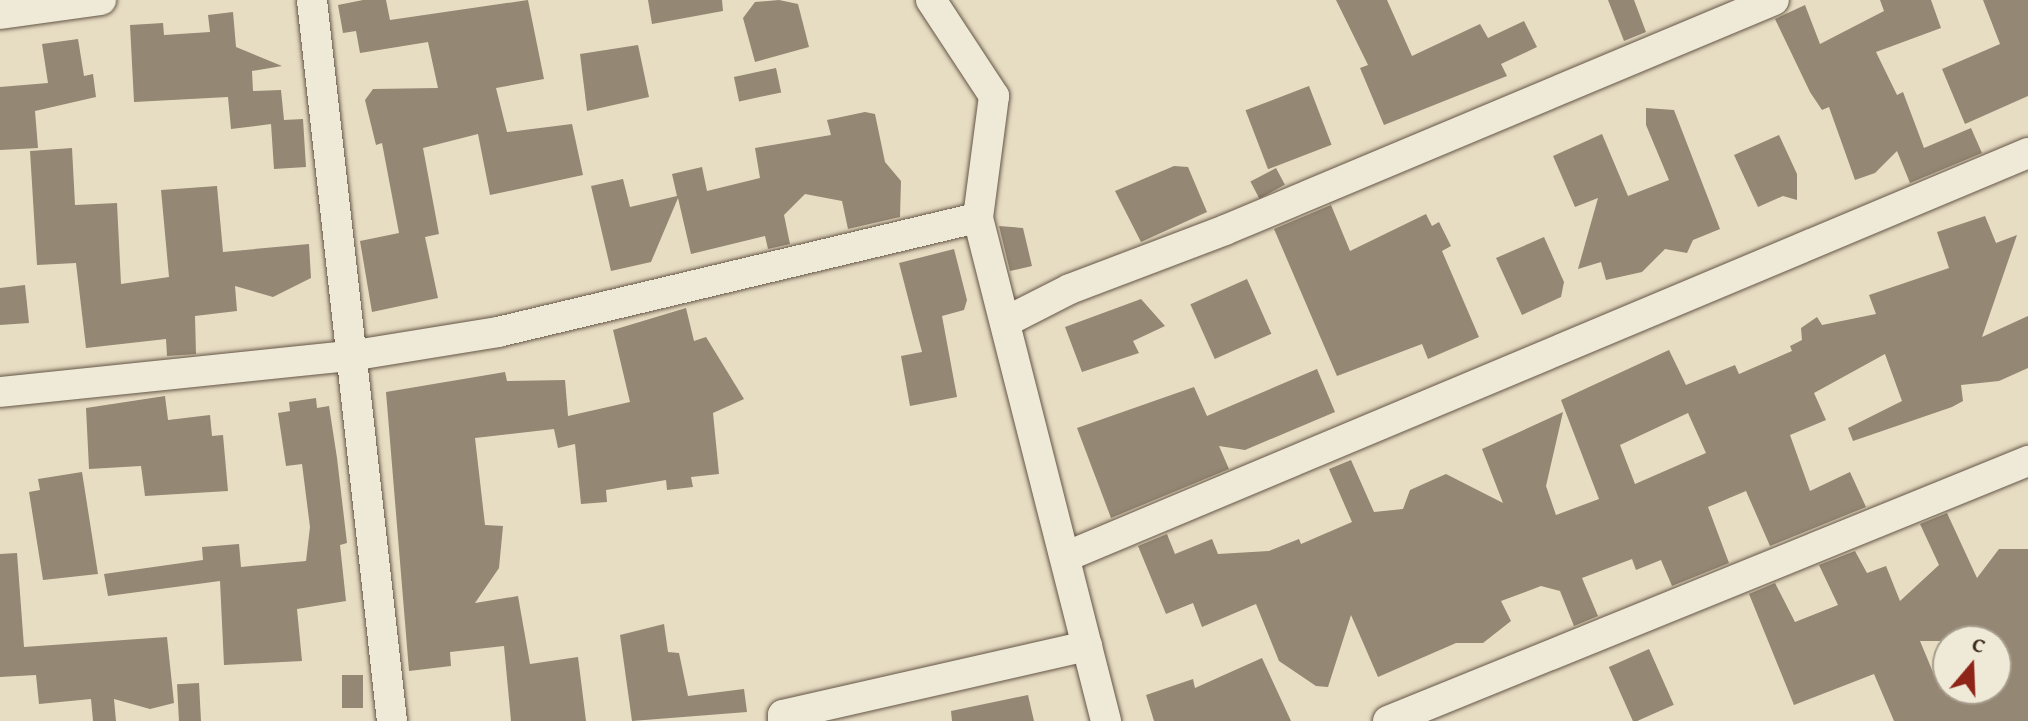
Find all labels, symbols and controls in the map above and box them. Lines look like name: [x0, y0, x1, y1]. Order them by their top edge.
north arrow: [1932, 625, 2012, 705]
text: С: [1968, 627, 1990, 661]

